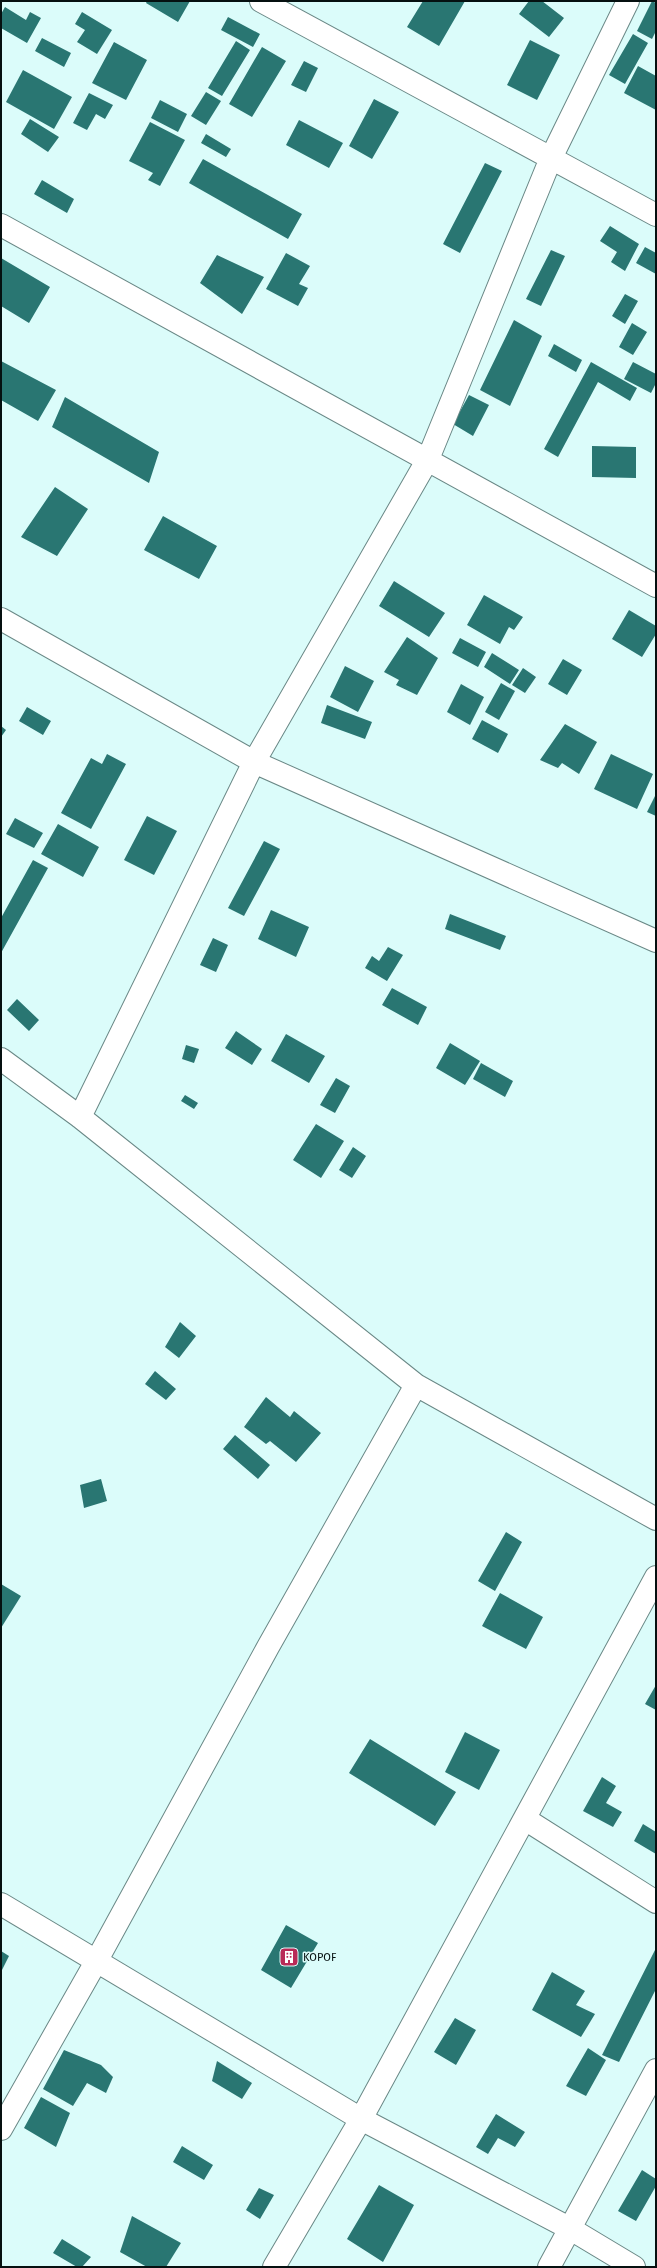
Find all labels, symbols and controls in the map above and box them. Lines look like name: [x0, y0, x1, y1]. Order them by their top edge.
building icon: KOPOF: [278, 1946, 300, 1968]
place label: KOPOF: [303, 1951, 337, 1964]

